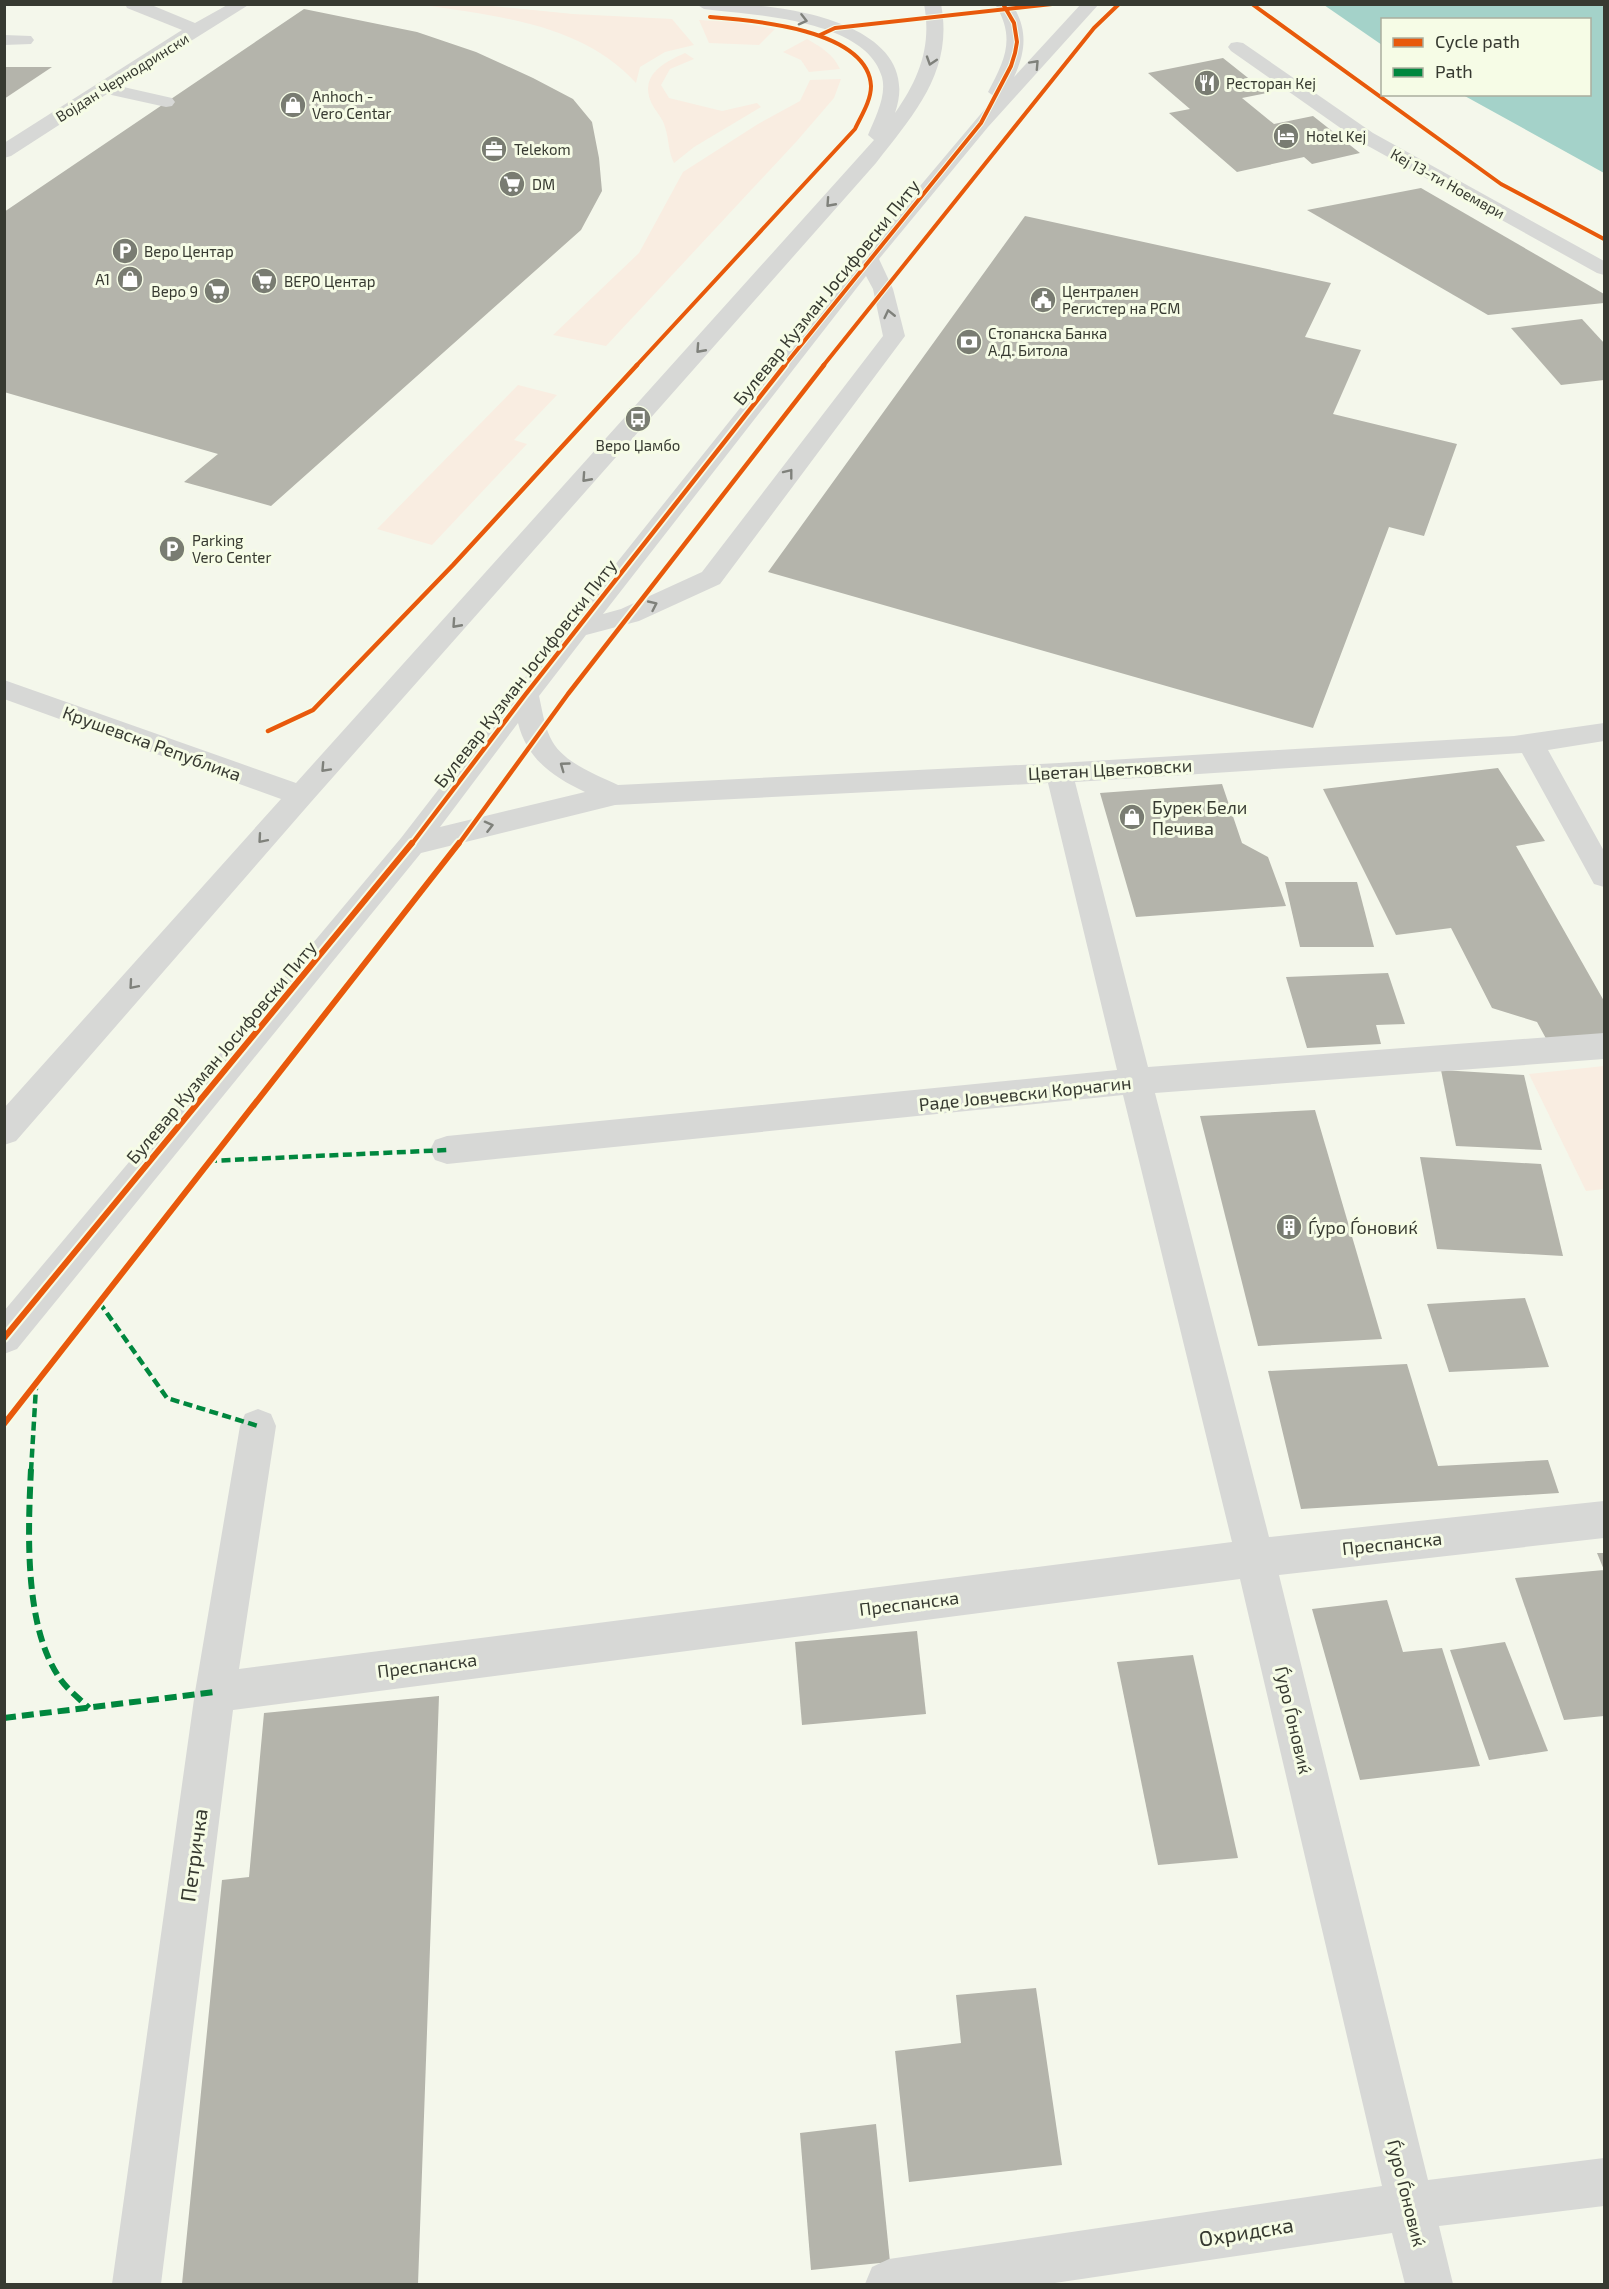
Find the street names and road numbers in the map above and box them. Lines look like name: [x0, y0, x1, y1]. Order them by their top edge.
street label: Војдан Чернодрински: [52, 29, 192, 126]
street label: Кеј 13-ти Ноември: [1387, 144, 1508, 223]
street label: Булевар Кузман Јосифовски Питу: [728, 174, 924, 409]
street label: Булевар Кузман Јосифовски Питу: [429, 554, 621, 792]
street label: Крушевска Република: [60, 700, 244, 786]
street label: Цветан Цветковски: [1027, 754, 1193, 784]
street label: Булевар Кузман Јосифовски Питу: [121, 936, 321, 1168]
street label: Раде Јовчевски Корчагин: [918, 1071, 1132, 1115]
street label: Преспанска: [1341, 1527, 1443, 1559]
street label: Преспанска: [858, 1586, 960, 1620]
street label: Преспанска: [376, 1648, 478, 1682]
street label: Ѓуро Ѓоновиќ: [1271, 1664, 1317, 1776]
street label: Петричка: [174, 1807, 212, 1903]
street label: Ѓуро Ѓоновиќ: [1383, 2137, 1431, 2249]
street label: Охридска: [1197, 2211, 1295, 2251]

